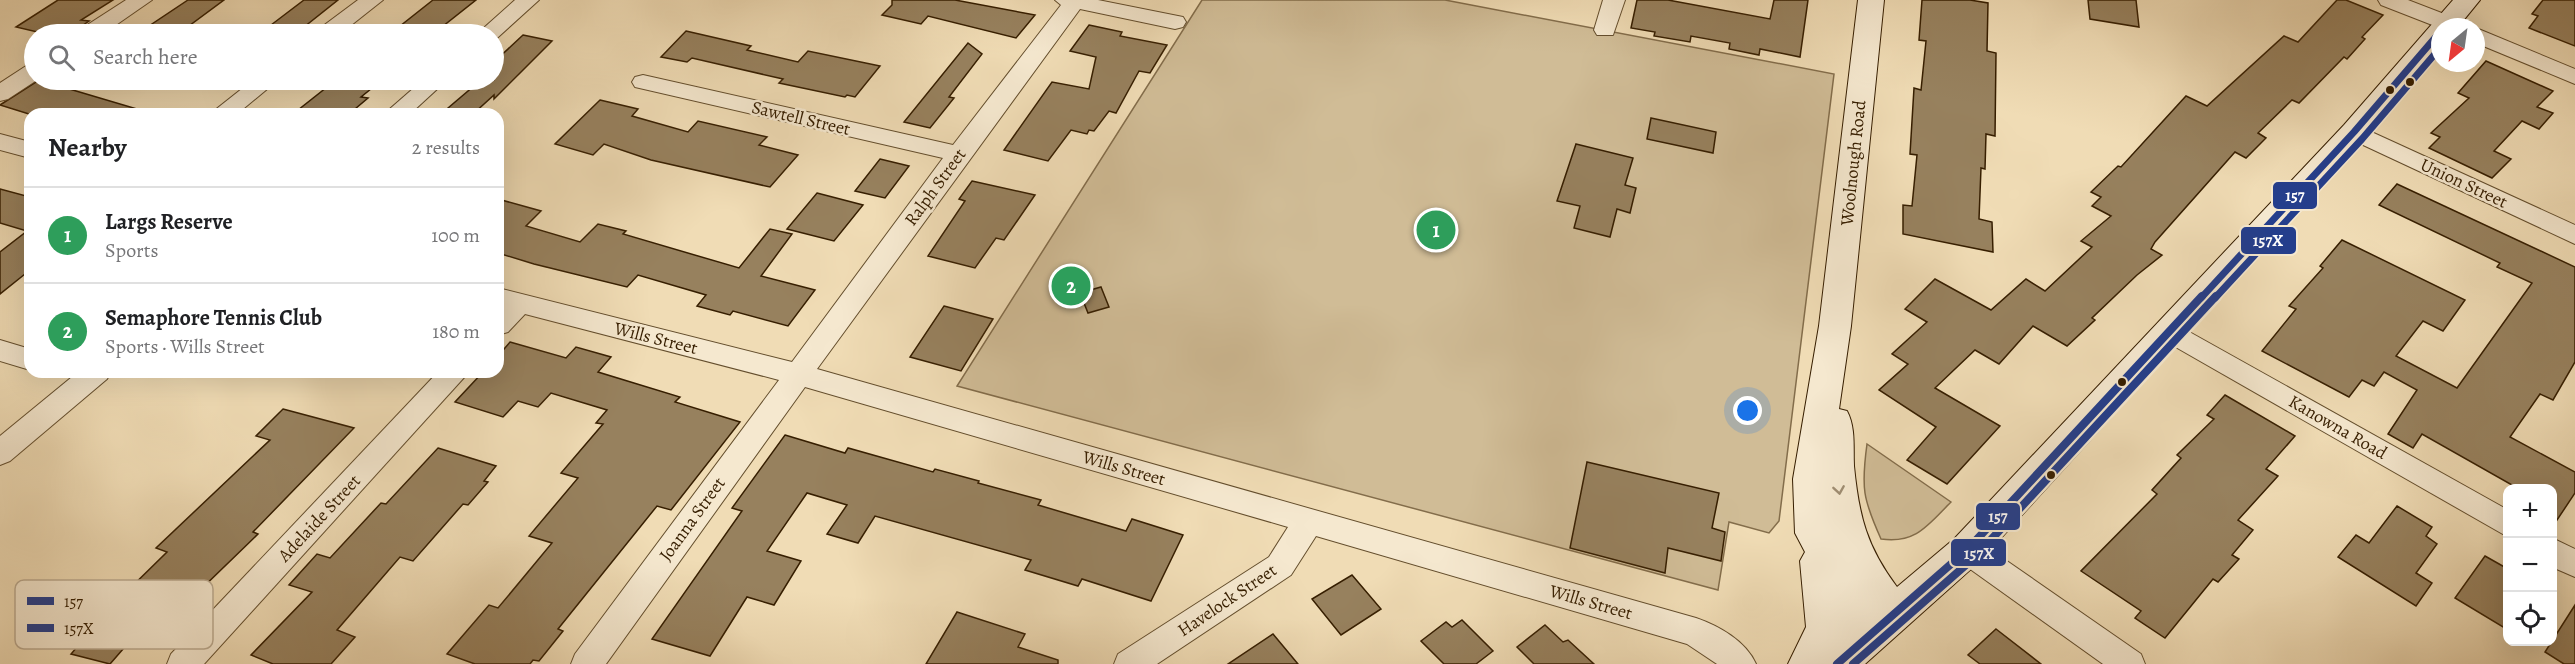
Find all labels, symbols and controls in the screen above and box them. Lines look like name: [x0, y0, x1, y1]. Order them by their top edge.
north arrow: [2431, 18, 2485, 72]
search box: [24, 24, 504, 90]
icon: search: [45, 41, 78, 74]
text: Search here: [93, 42, 198, 72]
unlabelled marker: [2404, 76, 2416, 88]
unlabelled marker: [2384, 84, 2396, 96]
street label: Sawtell Street: [749, 95, 853, 141]
street label: Woolnough Road: [1834, 99, 1872, 228]
text: Nearby: [48, 130, 127, 165]
text: 2 results: [412, 134, 480, 161]
street label: Ralph Street: [899, 143, 971, 231]
street label: Union Street: [2417, 152, 2511, 214]
line badge: 157: [2272, 181, 2318, 210]
text: 157: [2285, 185, 2305, 207]
text: Largs Reserve: [105, 207, 233, 237]
pin: 1: [1416, 208, 1456, 252]
text: 1: [64, 222, 71, 249]
text: 100 m: [431, 222, 480, 249]
line badge: 157X: [2240, 226, 2297, 255]
text: 157X: [2253, 230, 2283, 252]
text: Sports: [105, 237, 158, 264]
pin: 2: [1052, 264, 1090, 308]
text: Semaphore Tennis Club: [105, 303, 322, 333]
street label: Wills Street: [611, 316, 700, 360]
text: 2: [63, 318, 72, 345]
text: 180 m: [432, 318, 480, 345]
text: Sports · Wills Street: [105, 333, 265, 360]
unlabelled marker: [2116, 376, 2128, 388]
street label: Kanowna Road: [2284, 389, 2392, 465]
your location: [1733, 396, 1762, 425]
street label: Wills Street: [1079, 444, 1168, 491]
street label: Adelaide Street: [272, 469, 366, 568]
unlabelled marker: [2045, 469, 2057, 481]
street label: Joanna Street: [653, 472, 731, 566]
map controls: [2503, 484, 2557, 646]
button: +: [2503, 484, 2557, 538]
one-way arrow: [1833, 485, 1845, 494]
line badge: 157: [1975, 502, 2021, 531]
text: 157: [1988, 506, 2008, 528]
line badge: 157X: [1950, 538, 2007, 567]
button: −: [2503, 538, 2557, 592]
text: 157X: [1964, 543, 1994, 565]
street label: Havelock Street: [1173, 558, 1281, 642]
street label: Wills Street: [1546, 578, 1635, 625]
legend: [15, 580, 213, 649]
text: 157: [64, 591, 83, 613]
button: locate: [2503, 592, 2557, 646]
text: 157X: [64, 618, 94, 640]

